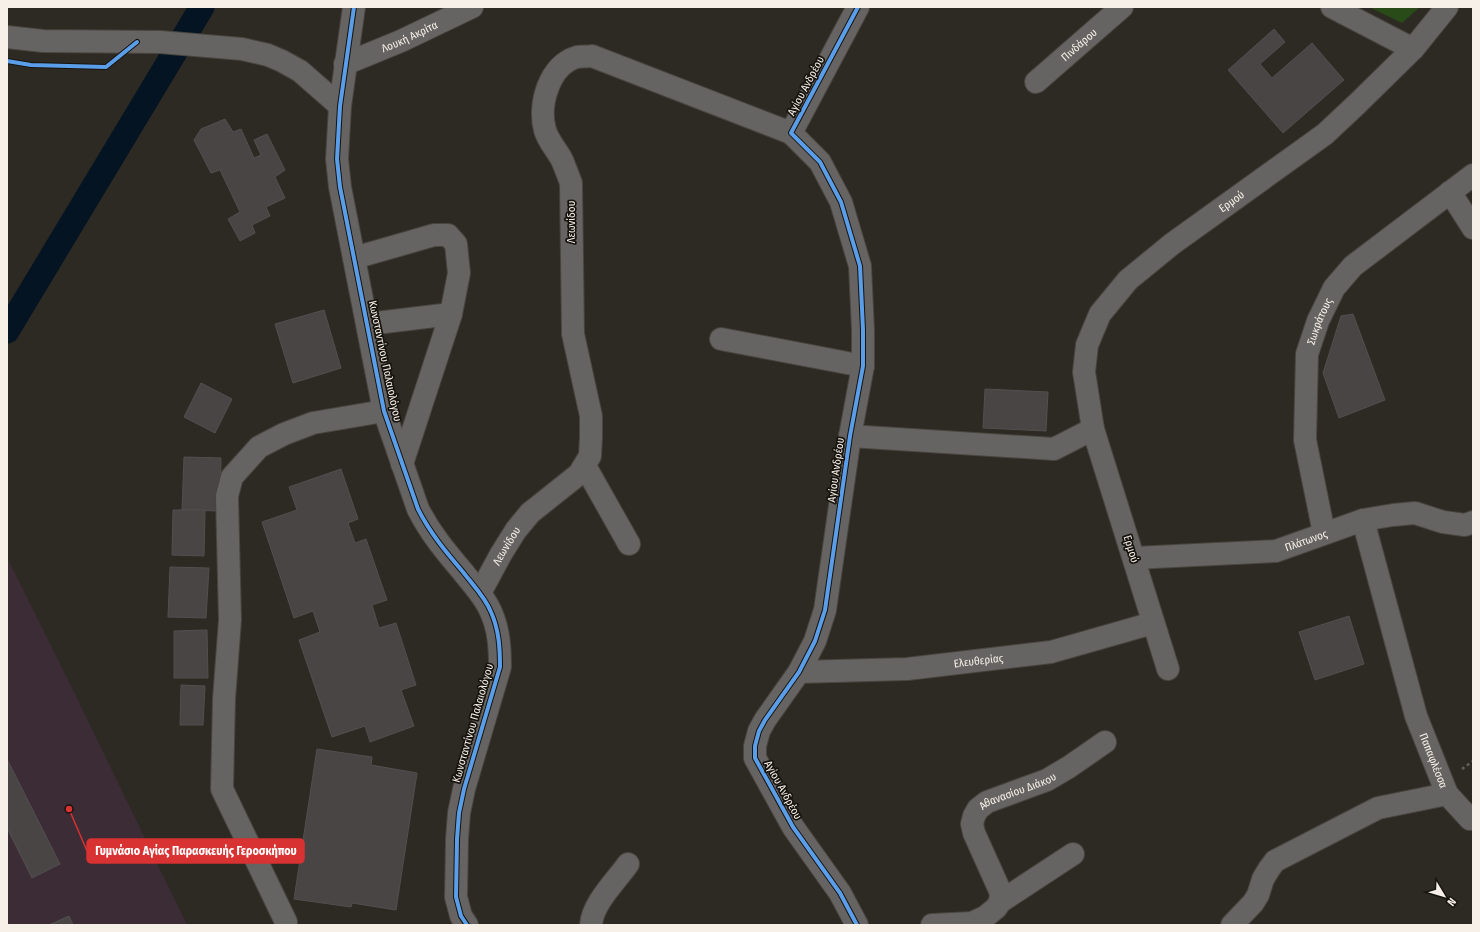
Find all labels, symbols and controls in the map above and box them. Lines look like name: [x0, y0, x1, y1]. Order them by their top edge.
street label: Λουκή Ακρίτα: [379, 18, 440, 55]
street label: Πινδάρου: [1058, 26, 1099, 64]
street label: Αγίου Ανδρέου: [785, 54, 827, 118]
street label: Ερμού: [1216, 188, 1247, 215]
street label: Λεωνίδου: [565, 201, 578, 243]
street label: Σωκράτους: [1304, 295, 1335, 346]
street label: Κωνσταντίνου Παλαιολόγου: [366, 299, 404, 423]
street label: Αγίου Ανδρέου: [825, 437, 847, 503]
street label: Λεωνίδου: [490, 524, 523, 567]
street label: Πλάτωνος: [1283, 527, 1329, 554]
street label: Ερμού: [1121, 534, 1141, 564]
street label: Ελευθερίας: [953, 651, 1004, 670]
street label: Κωνσταντίνου Παλαιολόγου: [450, 662, 496, 784]
street label: Παπαφλέσσα: [1417, 731, 1451, 790]
street label: Αγίου Ανδρέου: [761, 758, 805, 822]
street label: Αθανασίου Διάκου: [976, 770, 1058, 812]
callout: Γυμνάσιο Αγίας Παρασκευής Γεροσκήπου: [87, 839, 304, 863]
text: Γυμνάσιο Αγίας Παρασκευής Γεροσκήπου: [95, 843, 297, 858]
north arrow: [1424, 876, 1464, 916]
text: N: [1444, 895, 1459, 908]

